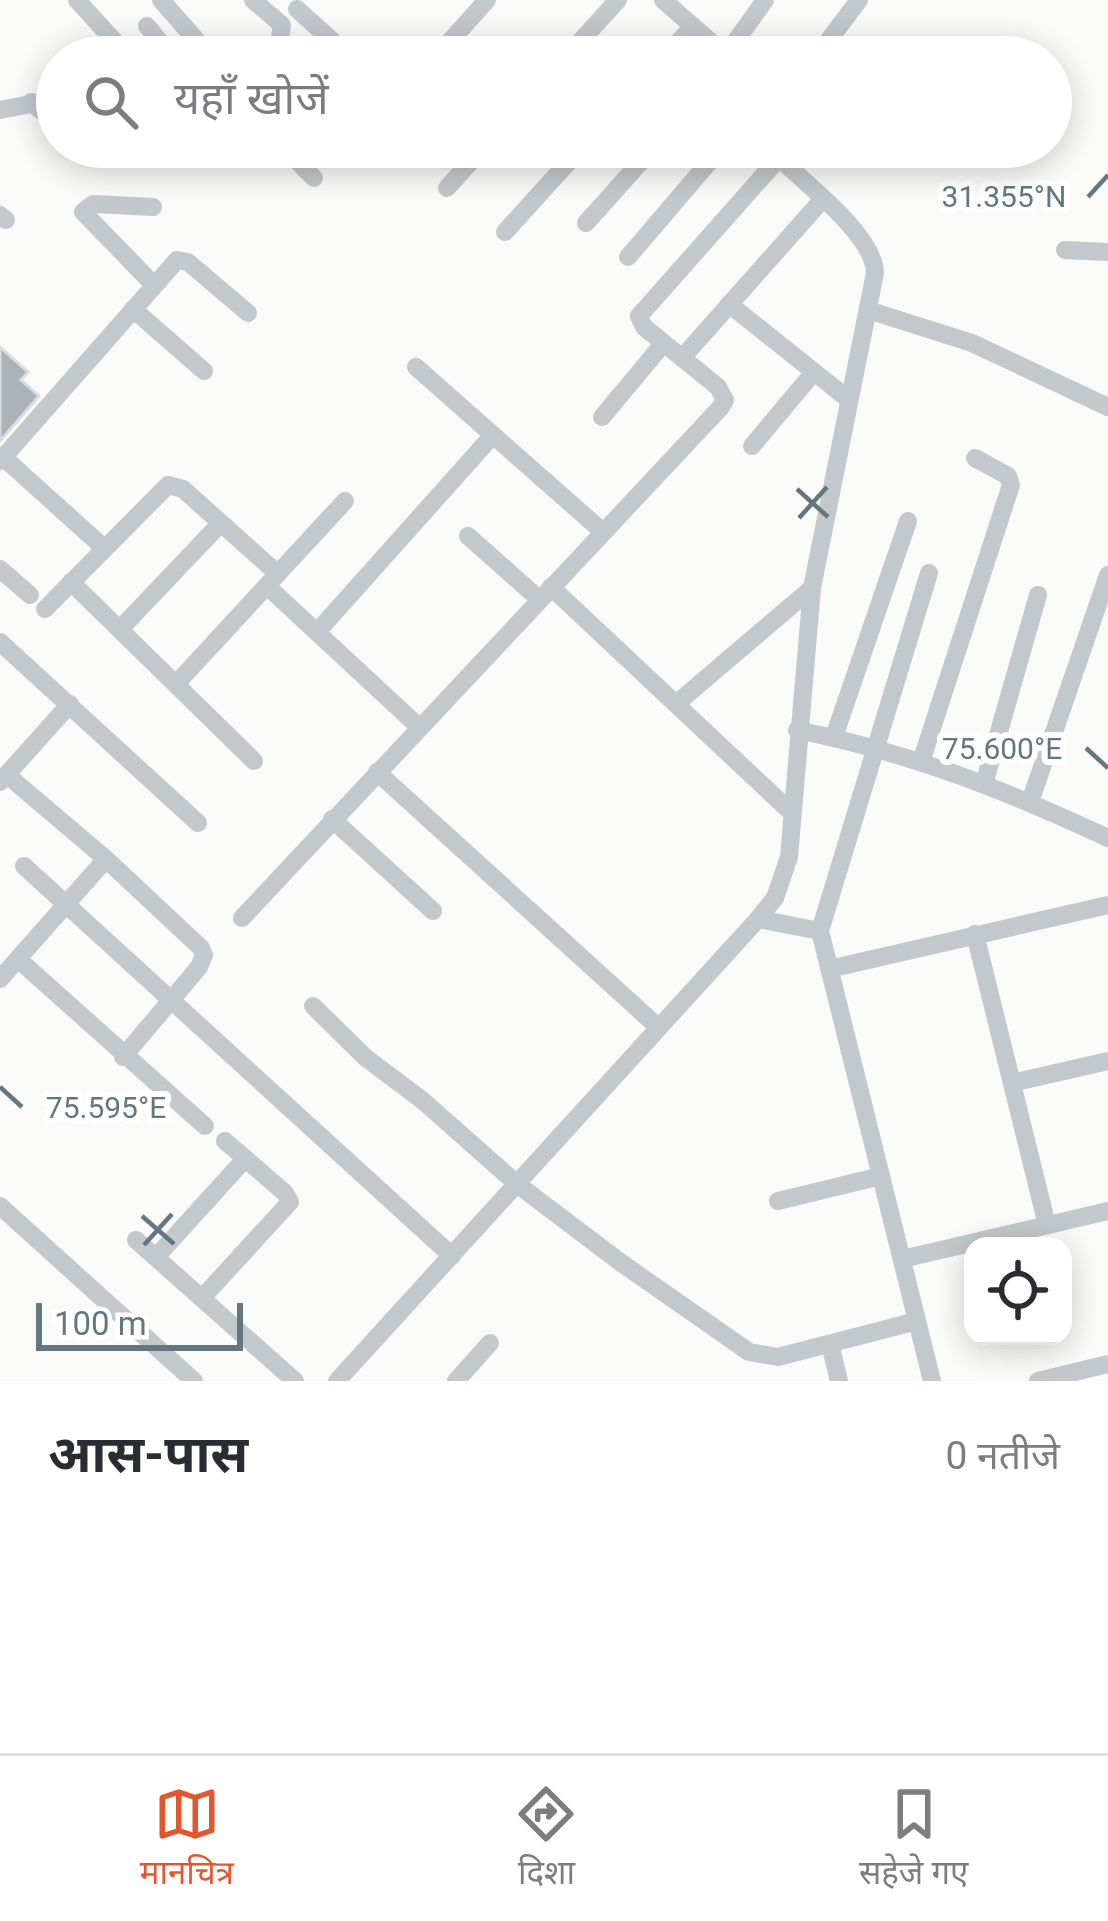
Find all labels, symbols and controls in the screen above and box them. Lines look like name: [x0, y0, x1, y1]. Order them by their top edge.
search box: [36, 36, 1072, 168]
icon: search: [78, 69, 144, 135]
text: यहाँ खोजें: [174, 72, 329, 125]
text: 31.355°N: [942, 179, 1066, 214]
text: 75.600°E: [942, 731, 1062, 766]
text: 75.595°E: [46, 1090, 166, 1125]
map controls: [964, 1237, 1072, 1345]
button: locate: [964, 1237, 1072, 1345]
scale bar: [36, 1297, 243, 1350]
text: 100 m: [54, 1304, 147, 1343]
text: आस-पास: [48, 1425, 248, 1484]
text: 0 नतीजे: [945, 1433, 1060, 1479]
tab: मानचित्र: [140, 1781, 234, 1897]
tab: दिशा: [513, 1781, 579, 1897]
tab: सहेजे गए: [859, 1781, 968, 1897]

